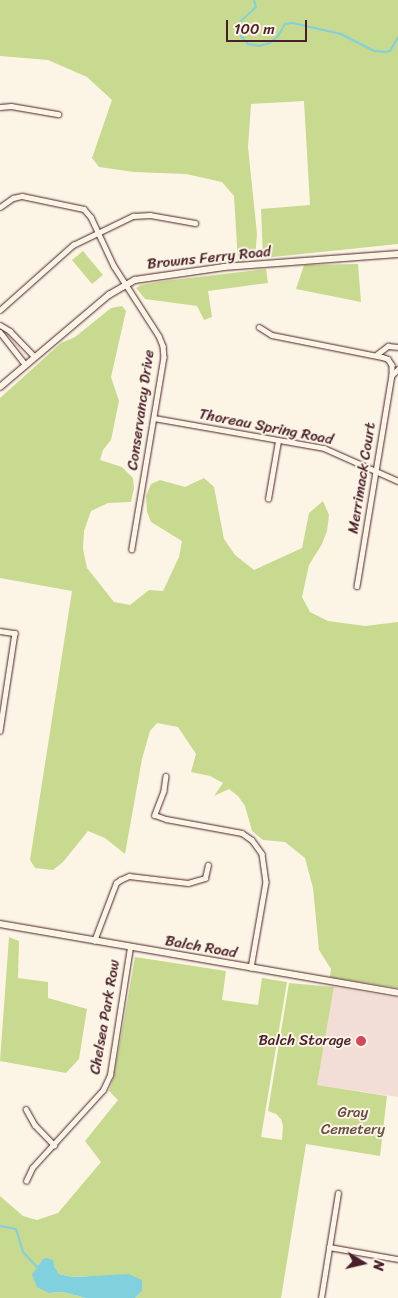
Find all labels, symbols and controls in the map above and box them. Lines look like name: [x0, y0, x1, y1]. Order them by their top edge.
scale bar: [228, 10, 309, 42]
text: 100 m: [234, 16, 275, 42]
street label: Browns Ferry Road: [146, 243, 272, 273]
street label: Conservancy Drive: [124, 349, 158, 471]
street label: Thoreau Spring Road: [197, 405, 335, 449]
street label: Merrimack Court: [344, 421, 380, 535]
street label: Balch Road: [164, 932, 238, 962]
street label: Chelsea Park Row: [86, 958, 124, 1076]
place label: Balch Storage: [258, 1032, 351, 1050]
marker: Balch Storage: [355, 1035, 367, 1047]
park label: Gray Cemetery: [321, 1103, 385, 1138]
north arrow: [338, 1238, 388, 1288]
text: N: [365, 1259, 391, 1272]

